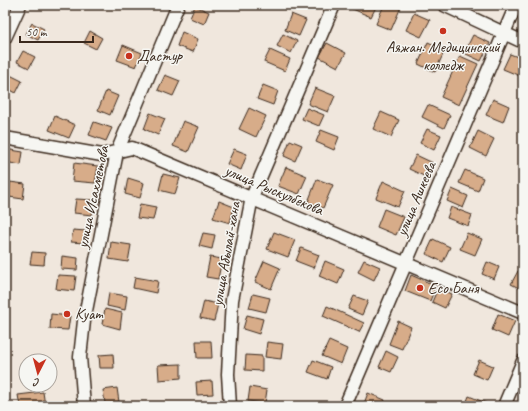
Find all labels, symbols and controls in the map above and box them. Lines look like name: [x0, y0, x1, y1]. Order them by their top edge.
scale bar: [20, 18, 93, 44]
text: 50 m: [26, 24, 48, 40]
marker: Аяжан. Медицинский колледж: [438, 26, 448, 36]
place label: Аяжан. Медицинский колледж: [386, 37, 501, 75]
place label: Дастур: [137, 46, 183, 66]
marker: Дастур: [124, 51, 134, 61]
street label: улица Исахметова: [72, 143, 114, 251]
street label: улица Ашкеева: [391, 157, 441, 240]
street label: улица Рыскулбекова: [221, 160, 327, 220]
street label: улица Абылай-хана: [207, 199, 245, 309]
place label: Eco Баня: [428, 278, 479, 298]
marker: Eco Баня: [415, 283, 425, 293]
place label: Куат: [75, 304, 104, 324]
marker: Куат: [62, 309, 72, 319]
north arrow: [18, 353, 58, 393]
text: С: [32, 376, 40, 390]

